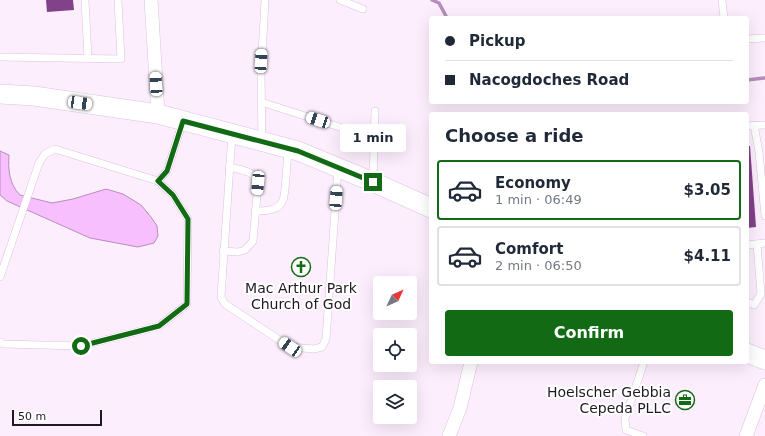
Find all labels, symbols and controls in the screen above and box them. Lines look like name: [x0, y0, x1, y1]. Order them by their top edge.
text: Pickup: [469, 32, 525, 50]
car: [254, 49, 268, 73]
text: Nacogdoches Road: [469, 71, 629, 89]
car: [149, 72, 163, 96]
car: [67, 95, 93, 111]
car: [305, 111, 331, 129]
callout: 1 min: [340, 124, 406, 152]
text: Choose a ride: [445, 125, 584, 146]
text: 1 min: [353, 130, 393, 145]
car: [251, 171, 265, 195]
icon: car: [447, 172, 483, 208]
route end: [364, 173, 382, 191]
text: Economy: [495, 174, 571, 192]
text: $3.05: [684, 181, 731, 199]
car: [329, 186, 343, 210]
text: 1 min · 06:49: [495, 192, 582, 207]
icon: car: [447, 238, 483, 274]
text: Comfort: [495, 240, 563, 258]
text: $4.11: [684, 247, 731, 265]
church icon: Mac Arthur Park Church of God: [290, 256, 312, 278]
text: 2 min · 06:50: [495, 258, 582, 273]
north arrow: [373, 276, 417, 320]
map controls: [373, 276, 417, 424]
place label: Mac Arthur Park Church of God: [245, 280, 358, 312]
button: Confirm: [445, 310, 733, 356]
button: locate: [373, 328, 417, 372]
car: [277, 335, 303, 359]
route start: [72, 337, 90, 355]
button: layers: [373, 380, 417, 424]
place label: Hoelscher Gebbia Cepeda PLLC: [547, 384, 671, 416]
office icon: Hoelscher Gebbia Cepeda PLLC: [674, 389, 696, 411]
scale bar: [12, 408, 102, 427]
text: 50 m: [18, 410, 46, 423]

